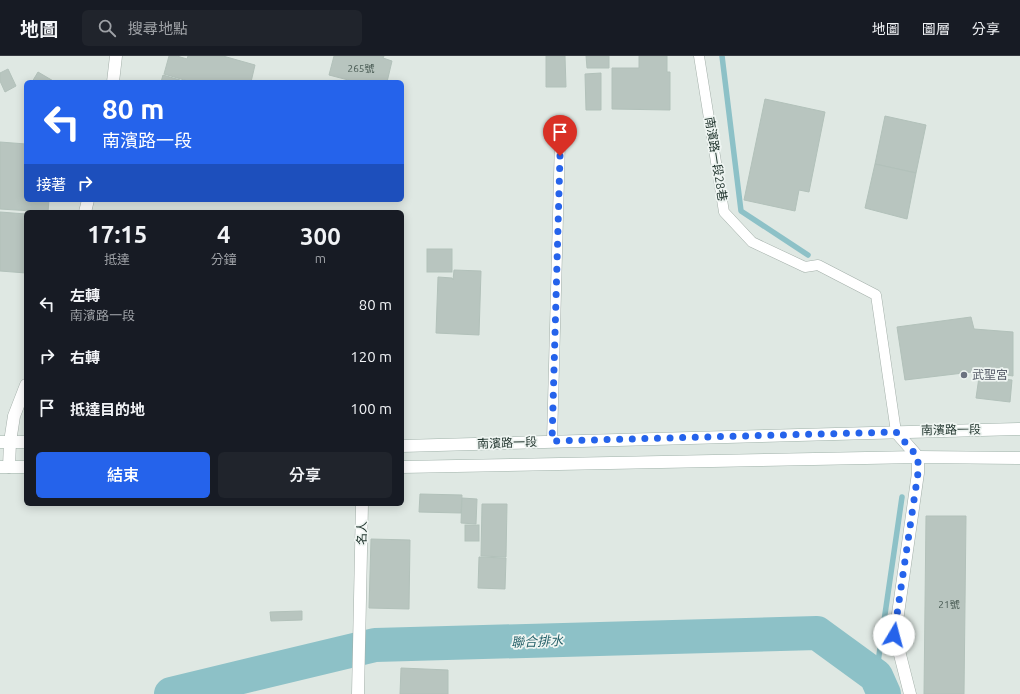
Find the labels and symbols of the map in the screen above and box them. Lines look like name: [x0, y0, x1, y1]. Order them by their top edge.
house number: 265號: [348, 63, 374, 74]
pin: [543, 115, 577, 156]
street label: 南濱路一段28巷: [703, 116, 730, 202]
place label: 武聖宮: [972, 368, 1008, 381]
marker: 武聖宮: [959, 370, 969, 380]
street label: 南濱路一段: [921, 422, 981, 437]
street label: 南濱路一段: [477, 435, 537, 450]
street label: 名人: [355, 521, 368, 545]
house number: 21號: [938, 599, 960, 610]
position arrow: [873, 614, 915, 656]
water label: 聯合排水: [511, 633, 564, 649]

